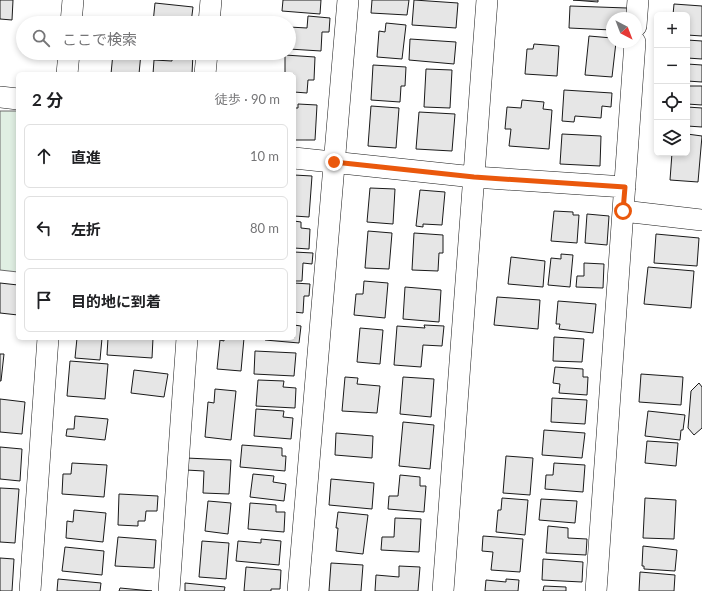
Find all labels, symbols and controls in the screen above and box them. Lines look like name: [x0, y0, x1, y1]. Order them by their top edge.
north arrow: [606, 12, 642, 48]
map controls: [654, 12, 690, 156]
button: +: [654, 12, 690, 48]
search box: [16, 16, 296, 60]
icon: search: [30, 27, 52, 49]
text: ここで検索: [62, 30, 137, 48]
button: −: [654, 48, 690, 84]
button: locate: [654, 84, 690, 120]
text: 2 分: [32, 89, 63, 110]
text: 徒歩 · 90 m: [215, 91, 280, 107]
button: layers: [654, 120, 690, 156]
icon: ahead: [33, 145, 55, 167]
text: 直進: [71, 148, 101, 166]
text: 10 m: [250, 148, 279, 164]
route end: [325, 153, 343, 171]
route start: [614, 202, 632, 220]
icon: left: [33, 217, 55, 239]
text: 左折: [71, 220, 101, 238]
text: 80 m: [250, 220, 279, 236]
icon: arrive: [33, 289, 55, 311]
text: 目的地に到着: [71, 292, 161, 310]

